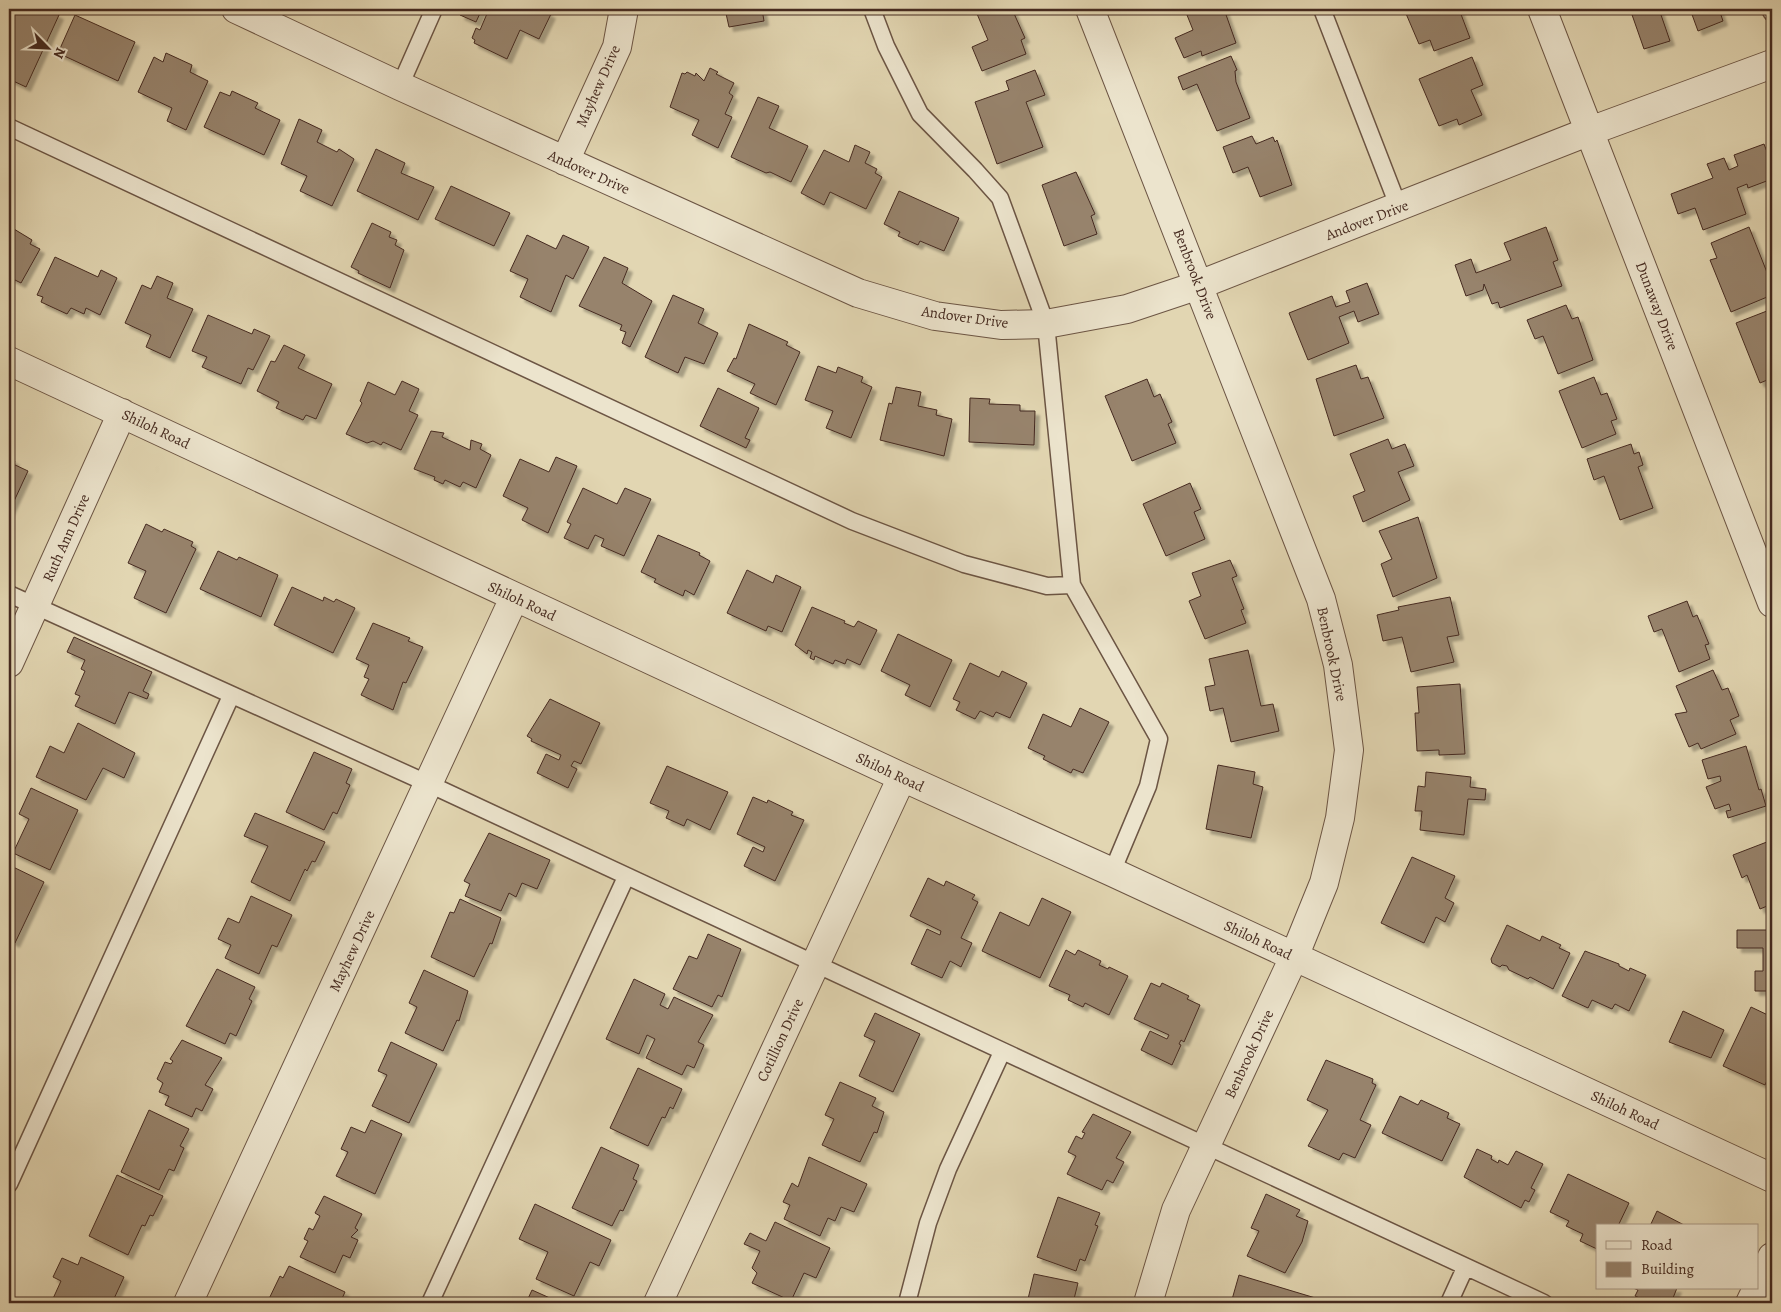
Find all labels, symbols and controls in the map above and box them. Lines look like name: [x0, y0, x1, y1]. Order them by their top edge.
north arrow: [22, 22, 72, 72]
street label: Mayhew Drive: [571, 42, 625, 130]
text: N: [49, 45, 70, 62]
street label: Andover Drive: [544, 145, 633, 199]
street label: Andover Drive: [1322, 195, 1412, 245]
street label: Benbrook Drive: [1168, 226, 1222, 323]
street label: Dunaway Drive: [1631, 259, 1683, 354]
street label: Andover Drive: [919, 301, 1010, 333]
street label: Shiloh Road: [119, 404, 194, 454]
street label: Ruth Ann Drive: [38, 491, 94, 585]
street label: Shiloh Road: [485, 576, 560, 626]
street label: Benbrook Drive: [1312, 605, 1352, 703]
street label: Shiloh Road: [853, 747, 928, 797]
street label: Mayhew Drive: [324, 907, 380, 995]
street label: Shiloh Road: [1221, 915, 1296, 965]
street label: Cotillion Drive: [752, 995, 808, 1085]
street label: Benbrook Drive: [1220, 1006, 1278, 1102]
street label: Shiloh Road: [1588, 1085, 1663, 1135]
legend: [1596, 1224, 1758, 1290]
text: Road: [1641, 1235, 1673, 1255]
text: Building: [1641, 1259, 1694, 1279]

